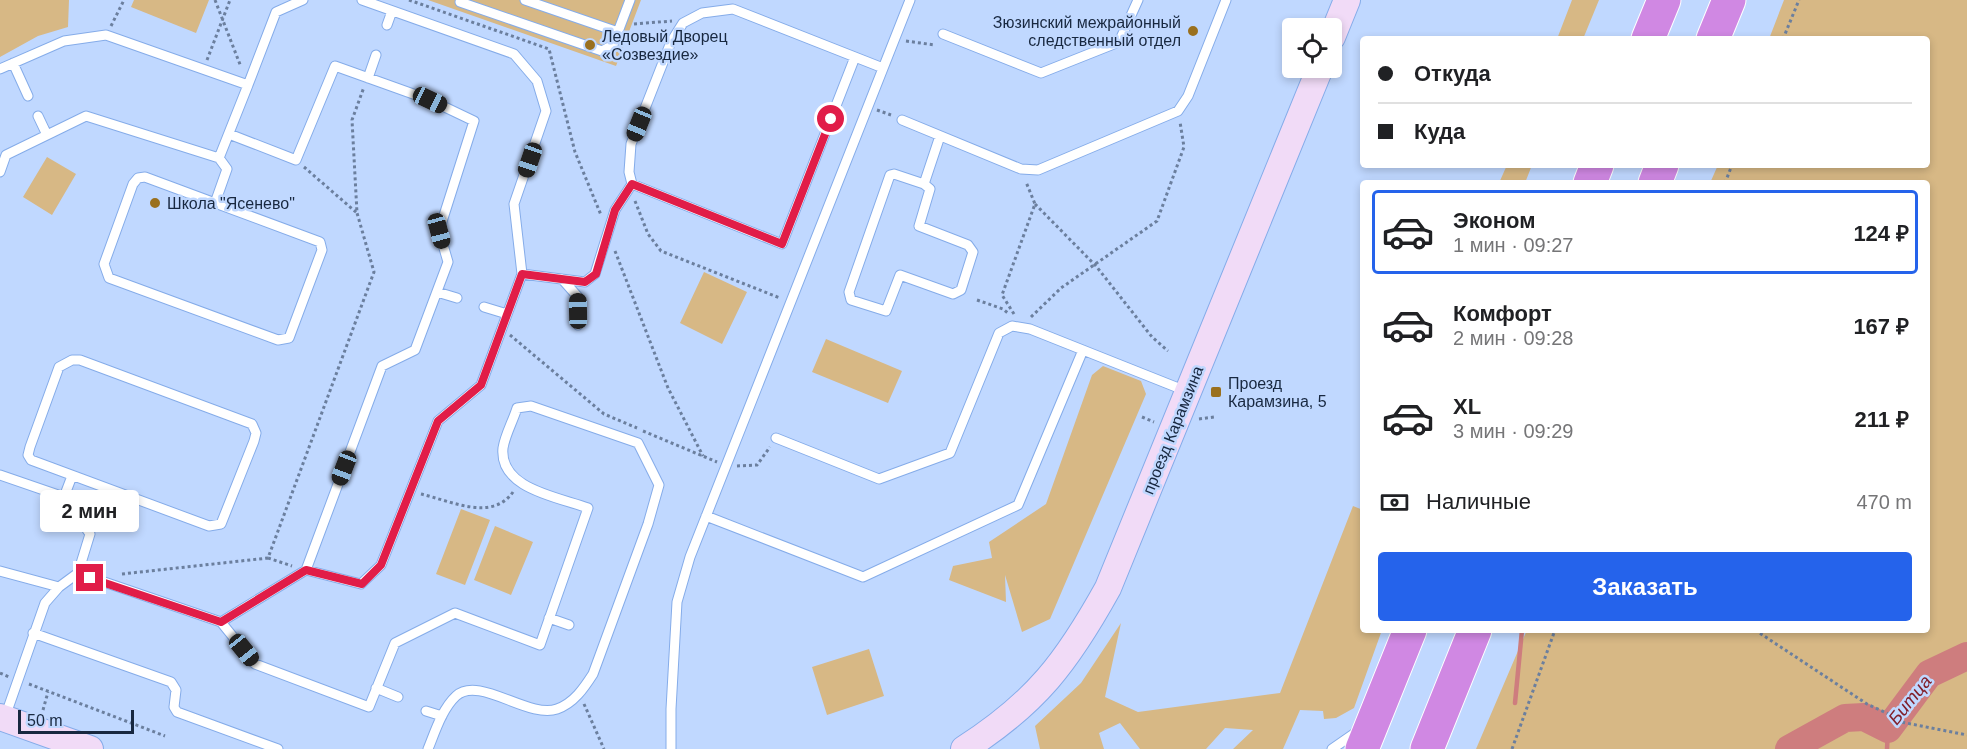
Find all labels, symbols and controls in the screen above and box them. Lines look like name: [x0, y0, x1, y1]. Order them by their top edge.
place label: Зюзинский межрайонный следственный отдел: [993, 14, 1181, 49]
map controls: [1282, 18, 1342, 78]
button: locate: [1282, 18, 1342, 78]
marker: Зюзинский межрайонный следственный отдел: [1186, 24, 1200, 38]
place label: Ледовый Дворец «Созвездие»: [602, 28, 728, 63]
marker: Ледовый Дворец «Созвездие»: [583, 38, 597, 52]
text: Откуда: [1414, 61, 1491, 86]
car: [410, 84, 450, 116]
car: [624, 104, 654, 144]
route start: [817, 105, 844, 132]
text: Куда: [1414, 119, 1465, 144]
car: [516, 140, 544, 180]
place label: Школа "Ясенево": [167, 195, 295, 212]
marker: Школа "Ясенево": [148, 196, 162, 210]
icon: car: [1381, 205, 1435, 259]
text: Эконом: [1453, 208, 1536, 233]
car: [426, 211, 452, 251]
text: 124 ₽: [1853, 221, 1909, 246]
text: 1 мин · 09:27: [1453, 234, 1573, 256]
car: [569, 293, 587, 329]
icon: car: [1381, 298, 1435, 352]
text: Комфорт: [1453, 301, 1552, 326]
text: 167 ₽: [1853, 314, 1909, 339]
text: 2 мин · 09:28: [1453, 327, 1573, 349]
street label: проезд Карамзина: [1140, 363, 1207, 497]
place label: Проезд Карамзина, 5: [1228, 375, 1327, 410]
marker: Проезд Карамзина, 5: [1209, 385, 1223, 399]
icon: car: [1381, 391, 1435, 445]
text: XL: [1453, 394, 1481, 419]
text: 211 ₽: [1855, 407, 1909, 432]
text: 3 мин · 09:29: [1453, 420, 1573, 442]
car: [329, 448, 359, 488]
icon: cash: [1378, 486, 1411, 519]
text: Наличные: [1426, 489, 1531, 514]
callout: 2 мин: [40, 491, 140, 533]
text: 470 m: [1856, 491, 1912, 513]
text: 2 мин: [62, 500, 117, 522]
button: Заказать: [1378, 552, 1912, 621]
route end: [76, 564, 103, 591]
car: [226, 630, 262, 670]
water label: Битца: [1884, 671, 1936, 729]
scale bar: [18, 707, 134, 734]
text: 50 m: [27, 712, 63, 729]

